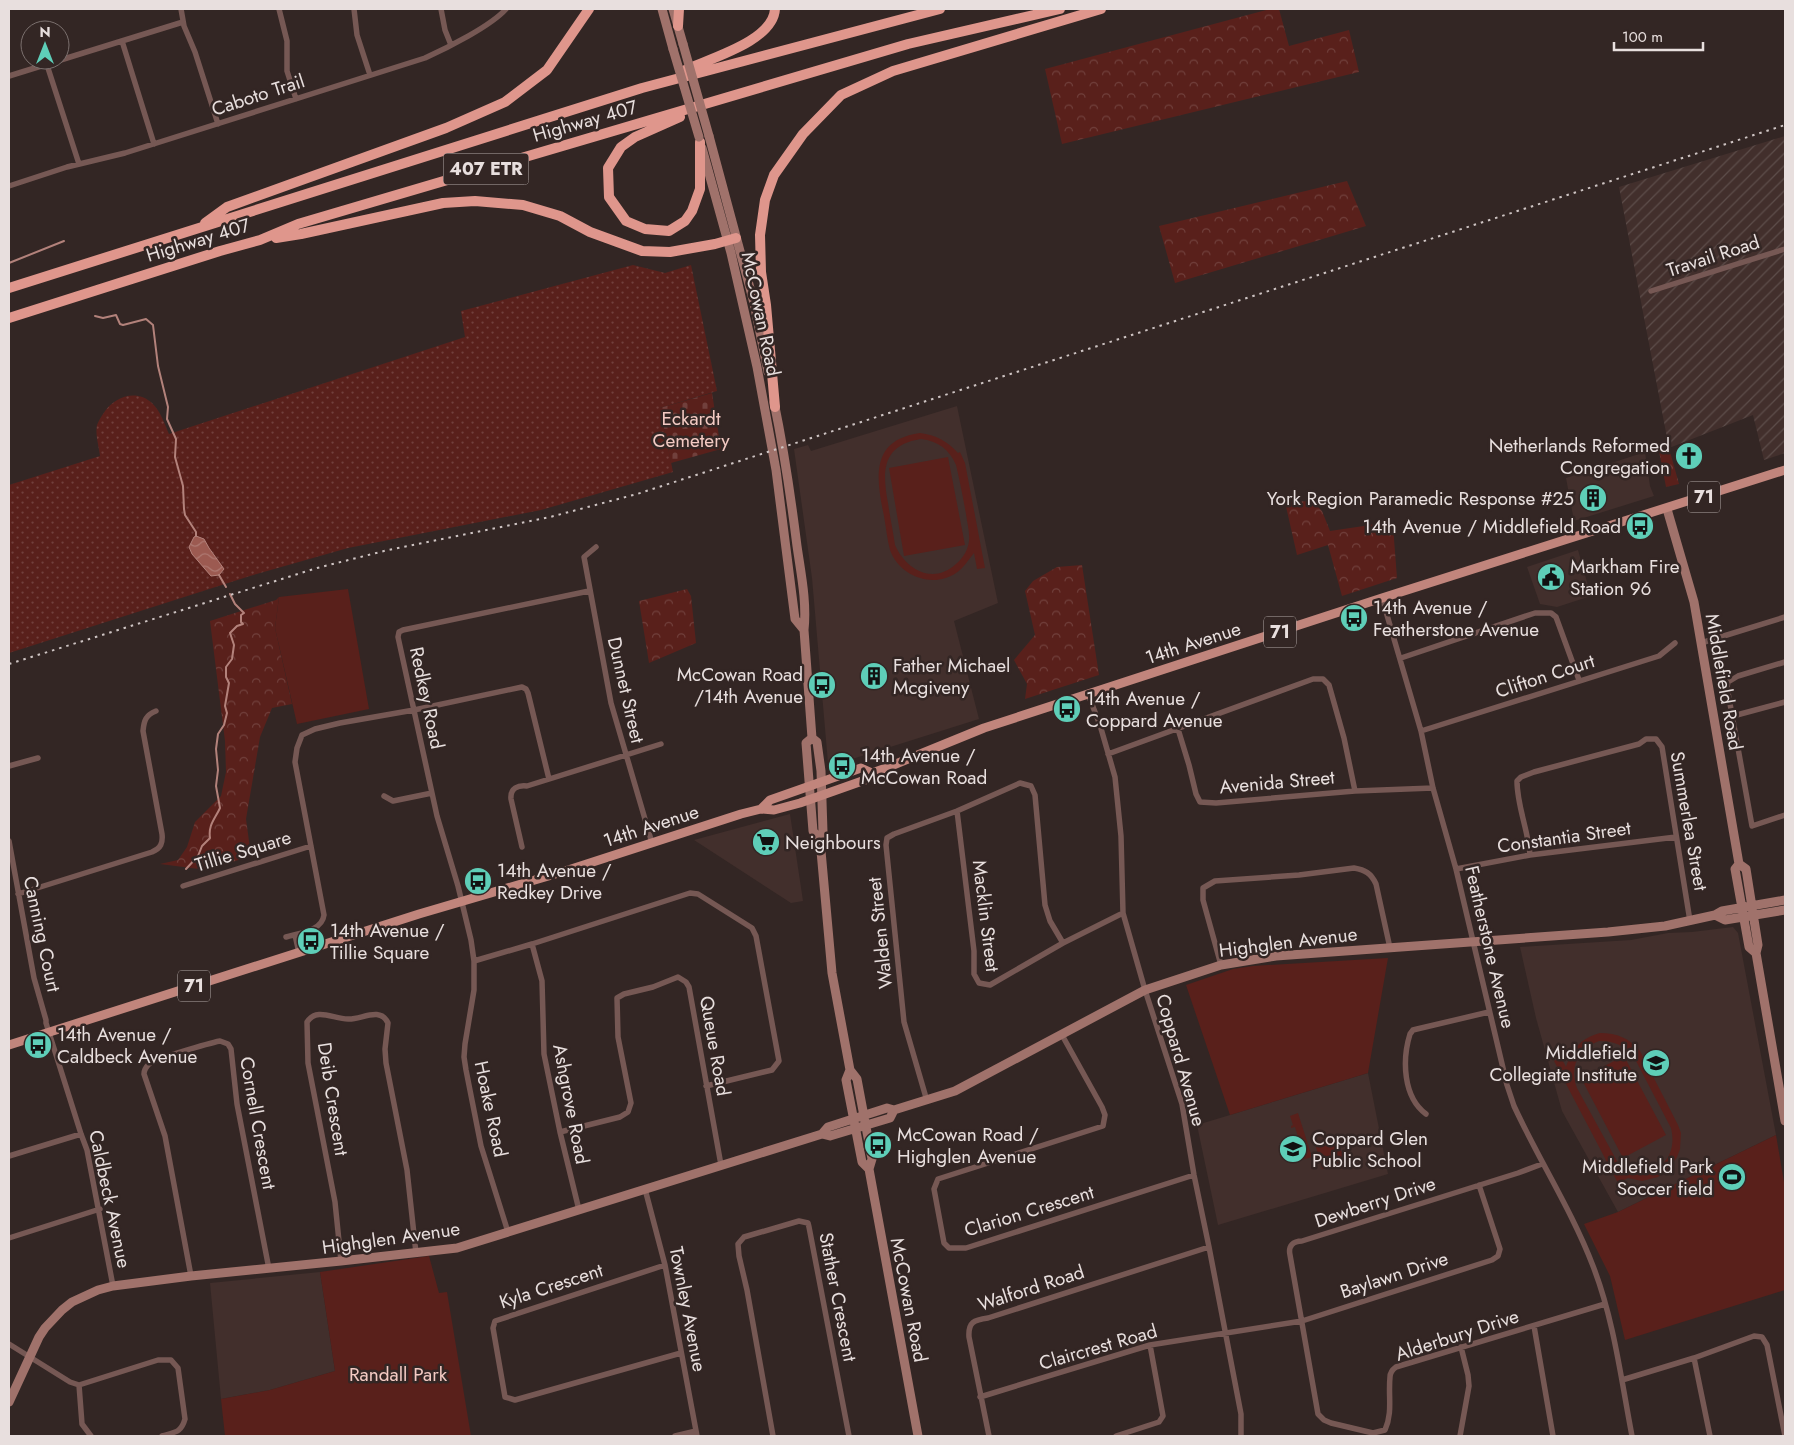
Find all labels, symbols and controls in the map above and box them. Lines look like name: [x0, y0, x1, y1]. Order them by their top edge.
north arrow: [20, 20, 70, 70]
scale bar: [1614, 20, 1703, 52]
text: N: [39, 22, 51, 42]
text: 100 m: [1622, 26, 1663, 48]
street label: Caboto Trail: [208, 67, 308, 123]
street label: Highway 407: [530, 93, 641, 149]
road number: 407 ETR: [444, 153, 528, 184]
street label: Highway 407: [143, 211, 253, 269]
street label: Travail Road: [1663, 228, 1763, 284]
street label: McCowan Road: [735, 249, 787, 379]
park label: Eckardt Cemetery: [652, 405, 730, 454]
place label: Netherlands Reformed Congregation: [1489, 432, 1670, 481]
church icon: Netherlands Reformed Congregation: [1674, 441, 1704, 471]
road number: 71: [1688, 482, 1720, 512]
building icon: York Region Paramedic Response #25: [1578, 483, 1608, 513]
place label: York Region Paramedic Response #25: [1267, 485, 1574, 512]
bus stop icon: 14th Avenue / Middlefield Road: [1625, 511, 1655, 541]
place label: 14th Avenue / Middlefield Road: [1363, 513, 1621, 540]
place label: Markham Fire Station 96: [1570, 553, 1680, 602]
public building icon: Markham Fire Station 96: [1536, 562, 1566, 592]
place label: 14th Avenue / Featherstone Avenue: [1373, 594, 1539, 643]
bus stop icon: 14th Avenue / Featherstone Avenue: [1339, 603, 1369, 633]
street label: Middlefield Road: [1699, 612, 1749, 752]
street label: 14th Avenue: [1142, 615, 1244, 671]
road number: 71: [1264, 616, 1296, 648]
street label: Dunnet Street: [601, 634, 651, 746]
street label: Redkey Road: [403, 644, 451, 752]
street label: Clifton Court: [1492, 647, 1598, 705]
place label: Father Michael Mcgiveny: [893, 652, 1010, 701]
place label: McCowan Road /14th Avenue: [677, 661, 803, 710]
building icon: Father Michael Mcgiveny: [859, 661, 889, 691]
bus stop icon: McCowan Road /14th Avenue: [807, 670, 837, 700]
place label: 14th Avenue / Coppard Avenue: [1086, 685, 1223, 734]
bus stop icon: 14th Avenue / Coppard Avenue: [1052, 694, 1082, 724]
place label: 14th Avenue / McCowan Road: [861, 742, 987, 791]
street label: Summerlea Street: [1663, 749, 1715, 893]
bus stop icon: 14th Avenue / McCowan Road: [827, 751, 857, 781]
street label: Avenida Street: [1218, 763, 1336, 800]
street label: 14th Avenue: [600, 798, 702, 854]
street label: Constantia Street: [1496, 814, 1633, 860]
street label: Tillie Square: [192, 824, 295, 878]
supermarket icon: Neighbours: [751, 827, 781, 857]
place label: Neighbours: [785, 829, 881, 856]
place label: 14th Avenue / Redkey Drive: [497, 857, 612, 906]
street label: Macklin Street: [966, 859, 1006, 974]
street label: Featherstone Avenue: [1458, 863, 1522, 1031]
bus stop icon: 14th Avenue / Redkey Drive: [463, 866, 493, 896]
street label: Canning Court: [17, 873, 68, 995]
street label: Walden Street: [861, 875, 899, 990]
place label: 14th Avenue / Tillie Square: [330, 917, 445, 966]
street label: Highglen Avenue: [1217, 920, 1359, 964]
bus stop icon: 14th Avenue / Tillie Square: [296, 926, 326, 956]
road number: 71: [178, 970, 210, 1001]
street label: Coppard Avenue: [1149, 991, 1213, 1129]
street label: Queue Road: [693, 994, 737, 1098]
place label: 14th Avenue / Caldbeck Avenue: [57, 1021, 198, 1070]
bus stop icon: 14th Avenue / Caldbeck Avenue: [23, 1030, 53, 1060]
place label: Middlefield Collegiate Institute: [1489, 1039, 1637, 1088]
street label: Deib Crescent: [311, 1040, 355, 1158]
street label: Ashgrove Road: [546, 1042, 596, 1166]
school or university icon: Middlefield Collegiate Institute: [1641, 1048, 1671, 1078]
street label: Cornell Crescent: [233, 1055, 283, 1192]
street label: Hoake Road: [468, 1058, 514, 1160]
place label: McCowan Road / Highglen Avenue: [897, 1121, 1039, 1170]
place label: Coppard Glen Public School: [1312, 1125, 1428, 1174]
street label: Caldbeck Avenue: [82, 1128, 138, 1271]
bus stop icon: McCowan Road / Highglen Avenue: [863, 1130, 893, 1160]
school or university icon: Coppard Glen Public School: [1278, 1134, 1308, 1164]
place label: Middlefield Park Soccer field: [1582, 1153, 1714, 1202]
sports icon: Middlefield Park Soccer field: [1717, 1162, 1747, 1192]
street label: Dewberry Drive: [1311, 1170, 1439, 1234]
street label: Clarion Crescent: [961, 1178, 1097, 1244]
street label: Highglen Avenue: [320, 1215, 462, 1261]
street label: Stather Crescent: [812, 1230, 864, 1364]
street label: McCowan Road: [884, 1235, 934, 1365]
street label: Townley Avenue: [663, 1244, 713, 1374]
street label: Baylawn Drive: [1336, 1245, 1452, 1305]
street label: Kyla Crescent: [496, 1256, 607, 1315]
street label: Walford Road: [974, 1258, 1088, 1318]
street label: Alderbury Drive: [1392, 1302, 1522, 1368]
street label: Claircrest Road: [1036, 1317, 1160, 1377]
park label: Randall Park: [349, 1361, 448, 1388]

